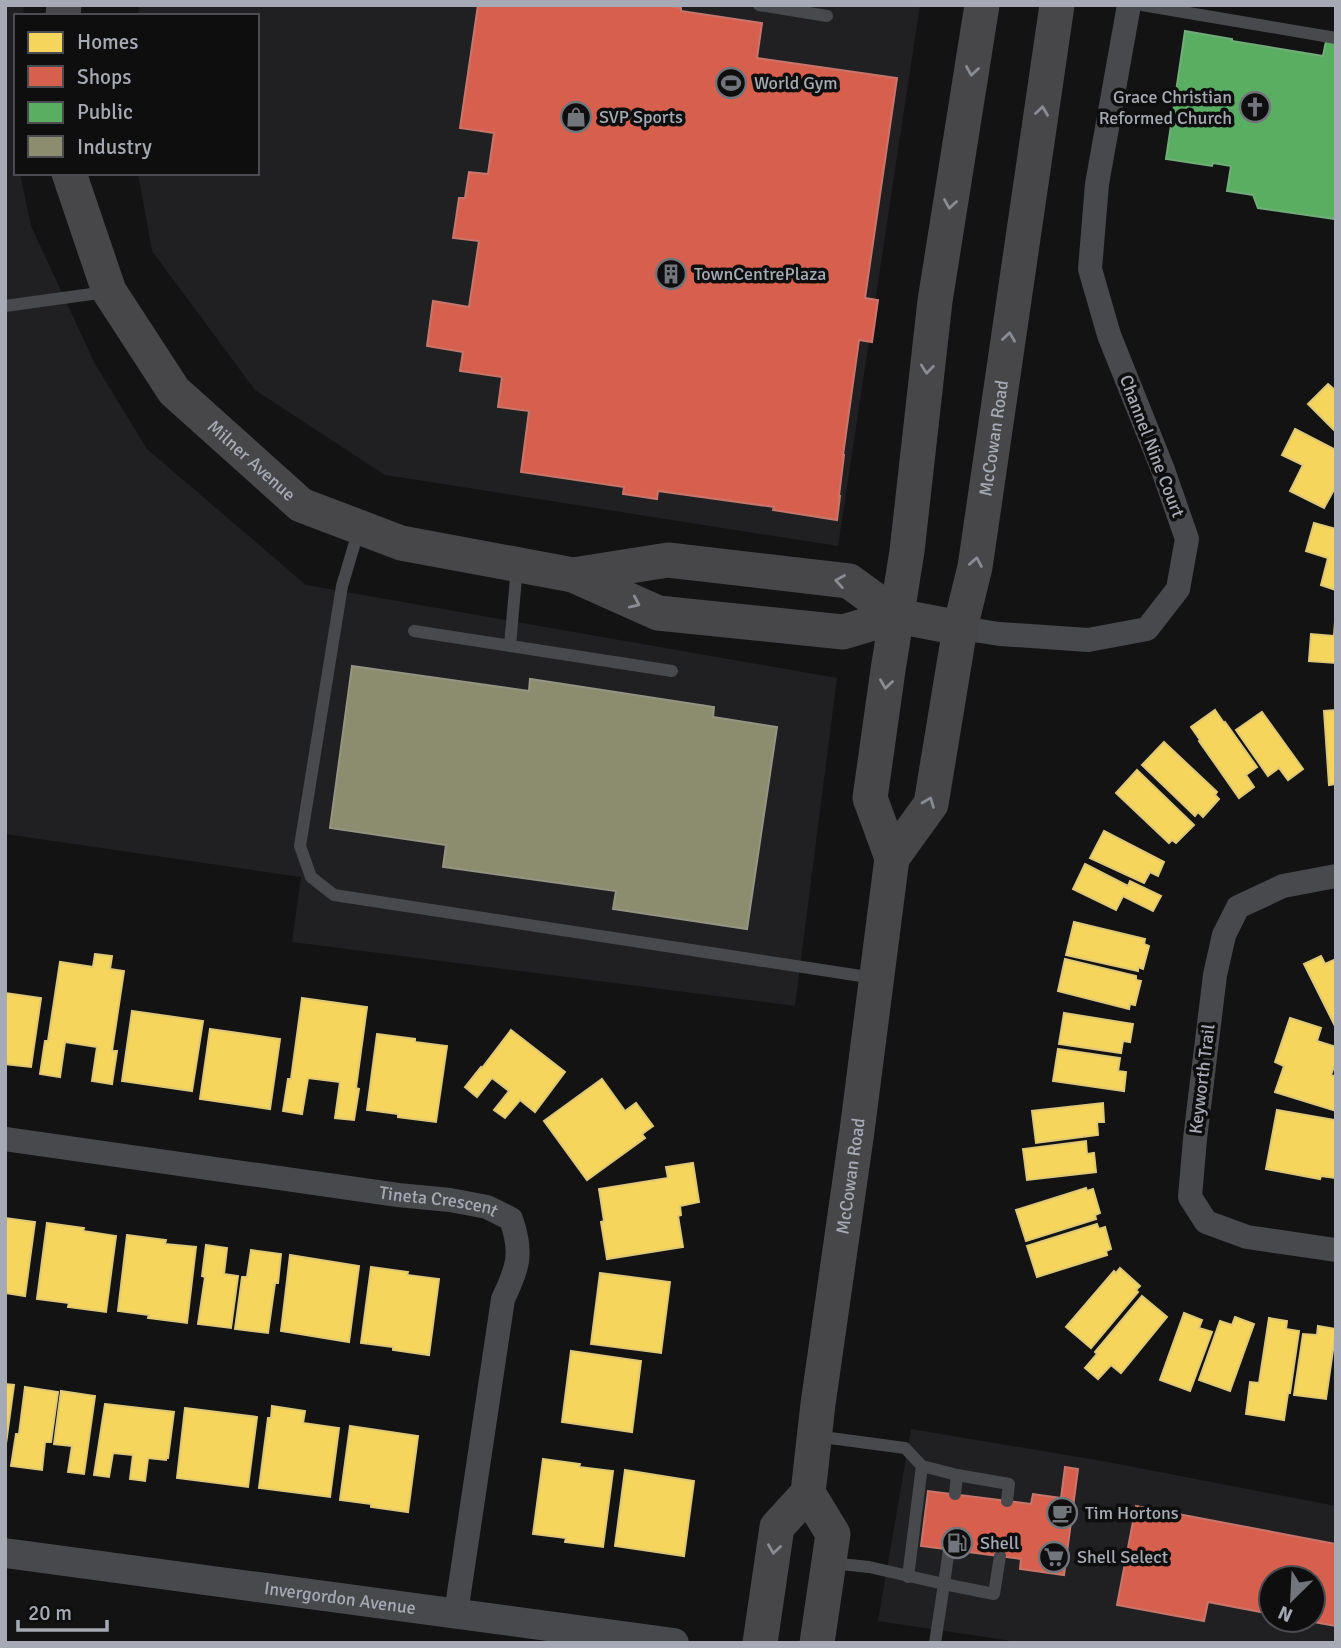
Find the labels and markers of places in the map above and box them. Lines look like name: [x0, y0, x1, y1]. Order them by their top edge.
sports icon: World Gym: [714, 66, 748, 100]
place label: World Gym: [754, 72, 838, 94]
place label: Grace Christian Reformed Church: [1099, 86, 1232, 129]
church icon: Grace Christian Reformed Church: [1238, 90, 1272, 124]
shop icon: SVP Sports: [559, 100, 593, 134]
place label: SVP Sports: [599, 106, 683, 128]
building icon: TownCentrePlaza: [654, 257, 688, 291]
place label: TownCentrePlaza: [694, 263, 826, 285]
cafe icon: Tim Hortons: [1045, 1496, 1079, 1530]
place label: Tim Hortons: [1085, 1502, 1179, 1524]
fuel station icon: Shell: [940, 1526, 974, 1560]
place label: Shell: [980, 1532, 1019, 1554]
supermarket icon: Shell Select: [1037, 1540, 1071, 1574]
place label: Shell Select: [1077, 1546, 1168, 1568]

